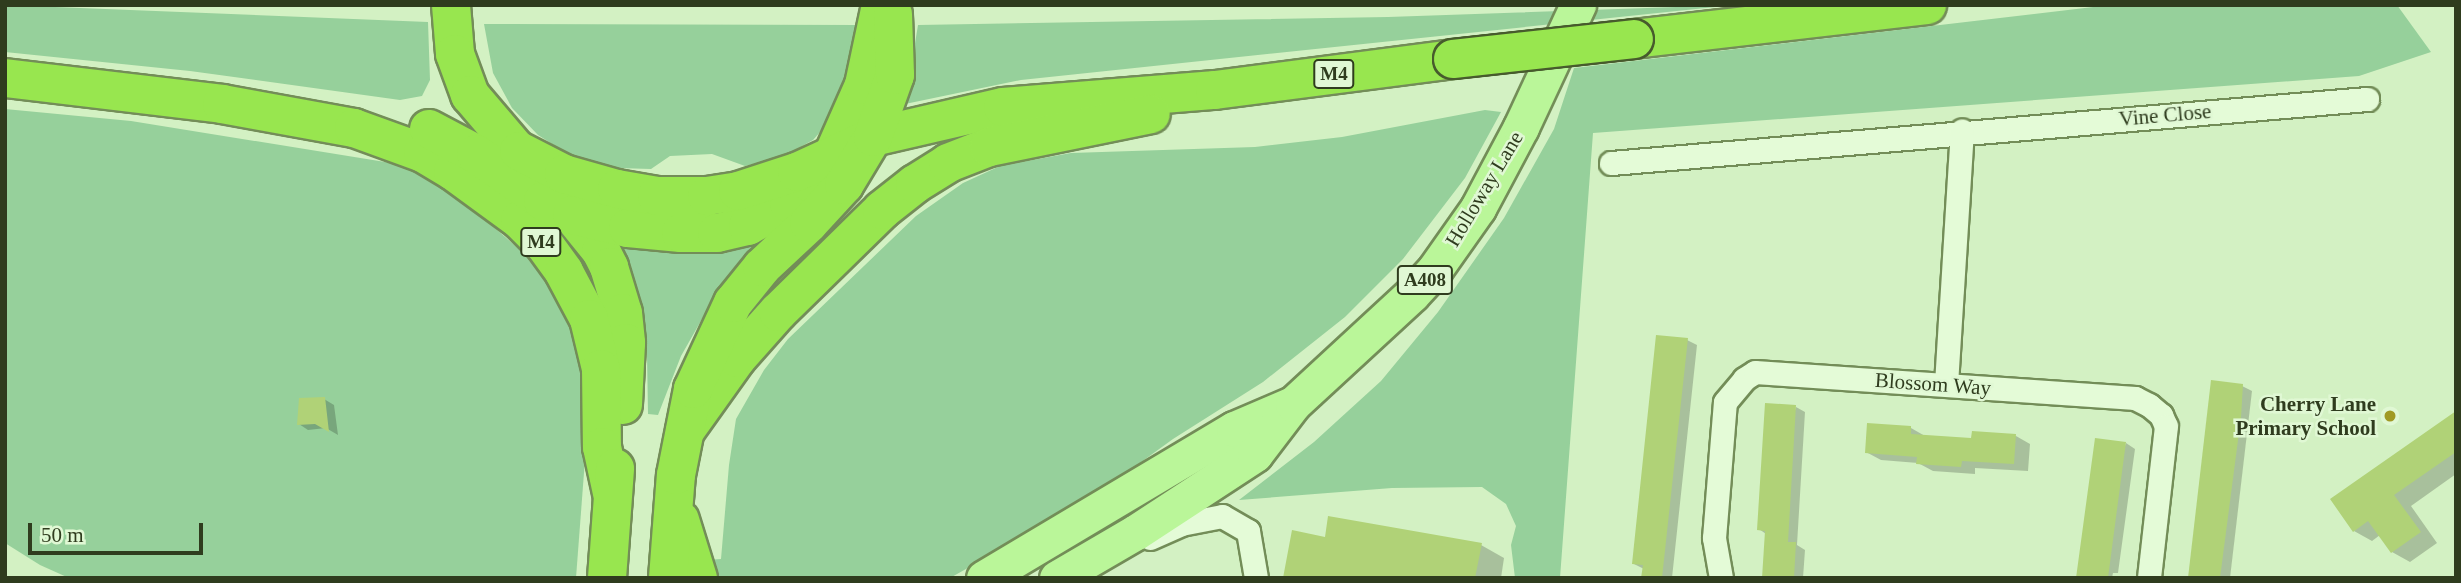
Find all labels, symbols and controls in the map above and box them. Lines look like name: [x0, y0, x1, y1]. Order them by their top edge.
road number: M4: [1313, 58, 1355, 90]
street label: Vine Close: [2118, 98, 2212, 132]
street label: Holloway Lane: [1440, 127, 1528, 251]
road number: M4: [520, 226, 562, 258]
road number: A408: [1395, 264, 1455, 296]
street label: Blossom Way: [1874, 367, 1992, 401]
place label: Cherry Lane Primary School: [2235, 391, 2376, 441]
marker: Cherry Lane Primary School: [2382, 408, 2398, 424]
scale bar: [32, 510, 206, 554]
text: 50 m: [41, 523, 84, 547]

